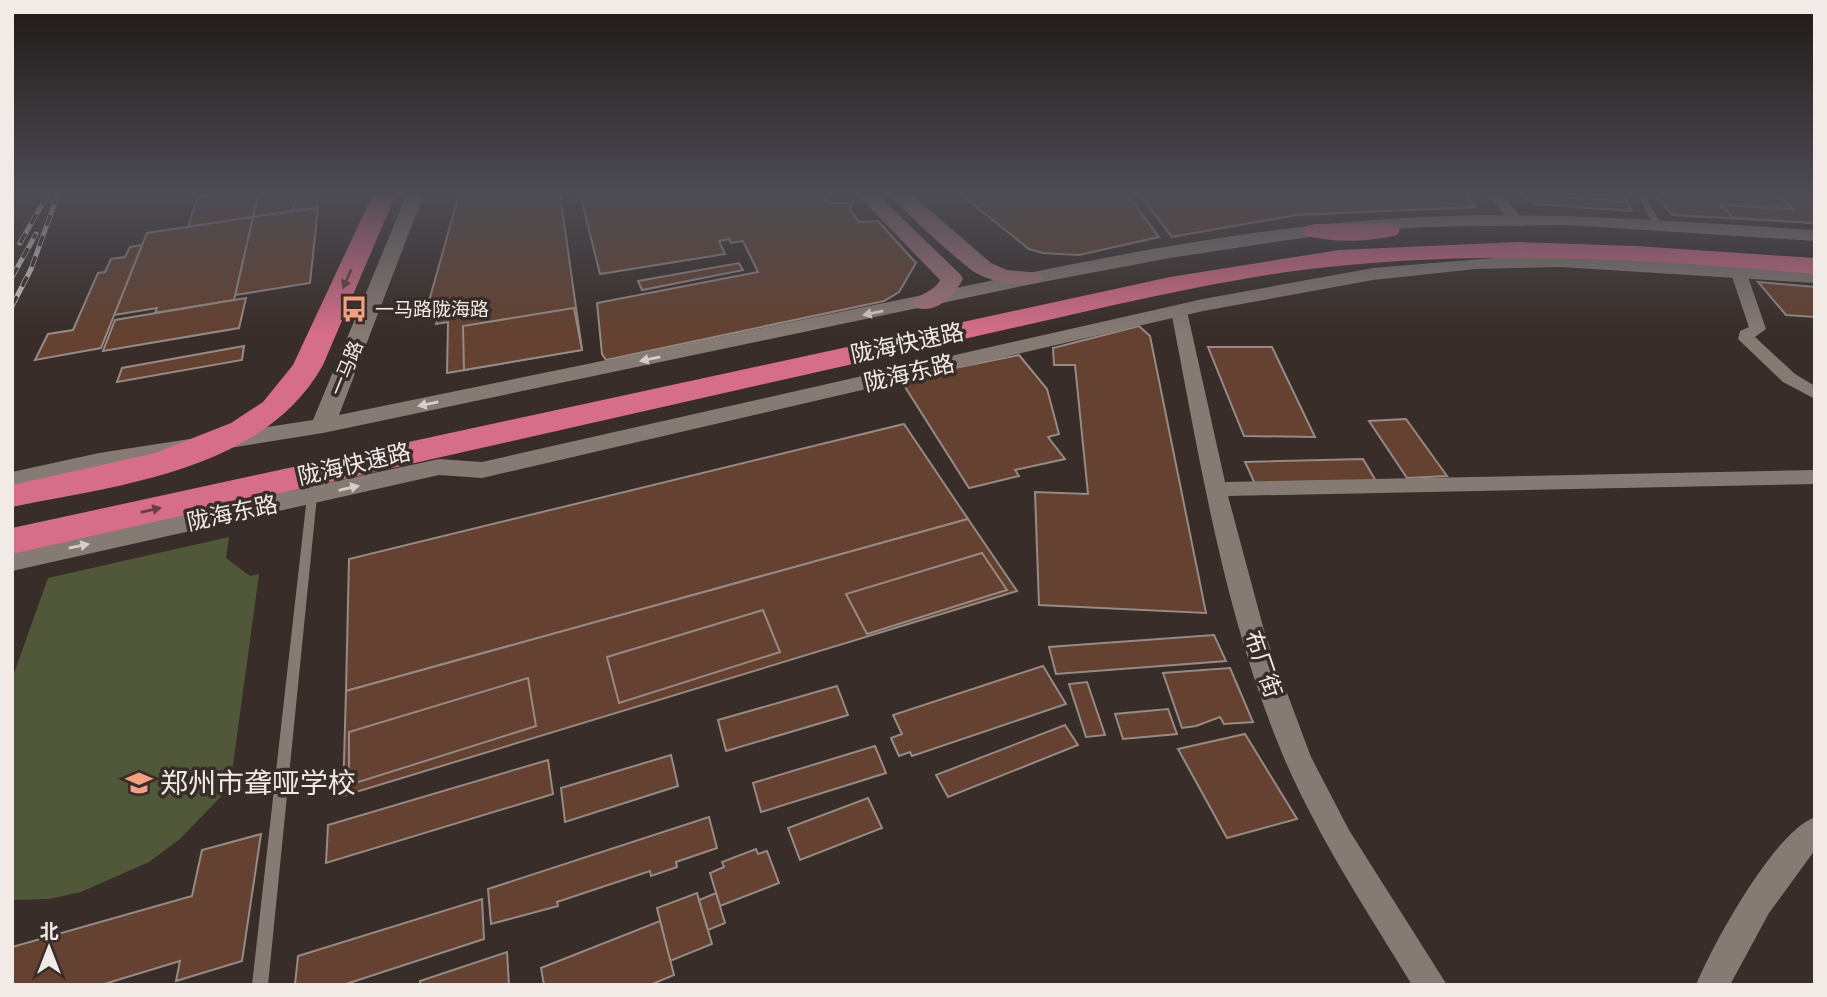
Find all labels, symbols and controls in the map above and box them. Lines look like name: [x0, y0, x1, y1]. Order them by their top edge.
one-way arrow: [341, 269, 353, 289]
bus stop icon: 一马路陇海路: [339, 294, 369, 324]
place label: 一马路陇海路: [375, 297, 489, 321]
one-way arrow: [862, 308, 884, 319]
street label: 陇海快速路: [848, 316, 966, 369]
street label: 一马路: [324, 337, 368, 399]
street label: 陇海东路: [861, 348, 957, 397]
one-way arrow: [639, 353, 661, 364]
one-way arrow: [417, 399, 439, 410]
street label: 陇海快速路: [295, 436, 413, 491]
one-way arrow: [338, 482, 360, 493]
street label: 陇海东路: [184, 489, 280, 536]
one-way arrow: [140, 504, 162, 515]
one-way arrow: [68, 541, 90, 552]
street label: 布厂街: [1239, 626, 1288, 701]
place label: 郑州市聋哑学校: [160, 765, 356, 800]
school or university icon: 郑州市聋哑学校: [124, 768, 154, 798]
north arrow: [14, 913, 84, 983]
text: 北: [39, 919, 59, 943]

